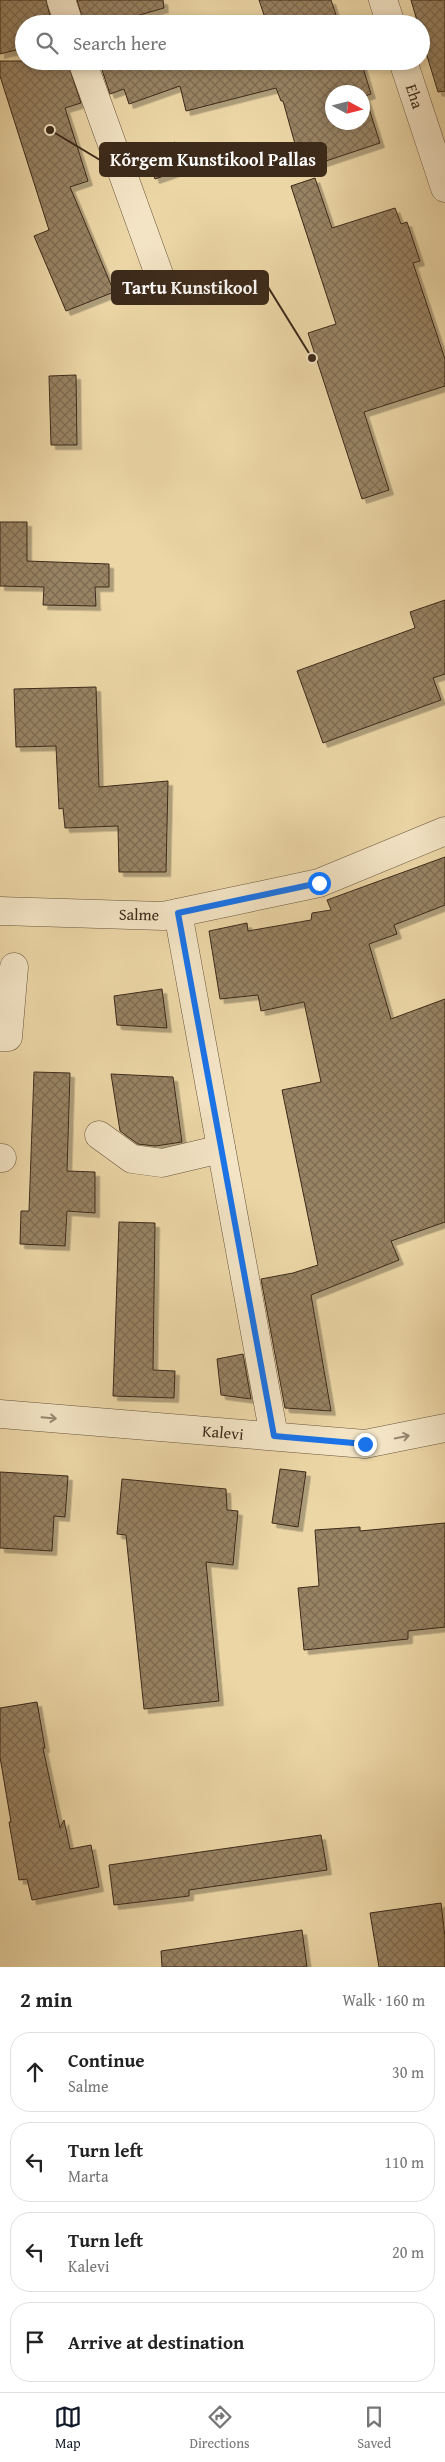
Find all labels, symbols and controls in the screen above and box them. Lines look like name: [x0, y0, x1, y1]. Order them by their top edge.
search box: [15, 15, 430, 70]
icon: search: [33, 29, 61, 57]
text: Search here: [73, 29, 167, 57]
street label: Eha: [400, 81, 430, 112]
north arrow: [325, 85, 370, 130]
callout: Kõrgem Kunstikool Pallas: [100, 143, 326, 176]
text: Kõrgem Kunstikool Pallas: [110, 146, 316, 173]
callout: Tartu Kunstikool: [112, 271, 268, 304]
text: Tartu Kunstikool: [122, 274, 258, 301]
route start: [308, 872, 331, 895]
street label: Salme: [119, 902, 159, 926]
one-way arrow: [40, 1414, 56, 1423]
street label: Kalevi: [201, 1418, 245, 1446]
one-way arrow: [393, 1431, 409, 1441]
route end: [354, 1433, 377, 1456]
text: 2 min: [20, 1984, 72, 2015]
text: Walk · 160 m: [342, 1988, 425, 2012]
text: Continue: [68, 2046, 145, 2074]
icon: ahead: [21, 2058, 49, 2086]
text: 30 m: [392, 2060, 424, 2084]
text: Salme: [68, 2074, 108, 2098]
text: Turn left: [68, 2136, 143, 2164]
icon: left: [21, 2148, 49, 2176]
text: 110 m: [384, 2150, 424, 2174]
text: Marta: [68, 2164, 108, 2188]
text: Turn left: [68, 2226, 143, 2254]
icon: left: [21, 2238, 49, 2266]
text: 20 m: [392, 2240, 424, 2264]
text: Kalevi: [68, 2254, 110, 2278]
icon: arrive: [21, 2328, 49, 2356]
text: Arrive at destination: [68, 2328, 244, 2356]
tab: Map: [54, 2403, 82, 2453]
tab: Directions: [189, 2403, 250, 2453]
tab: Saved: [357, 2403, 391, 2453]

